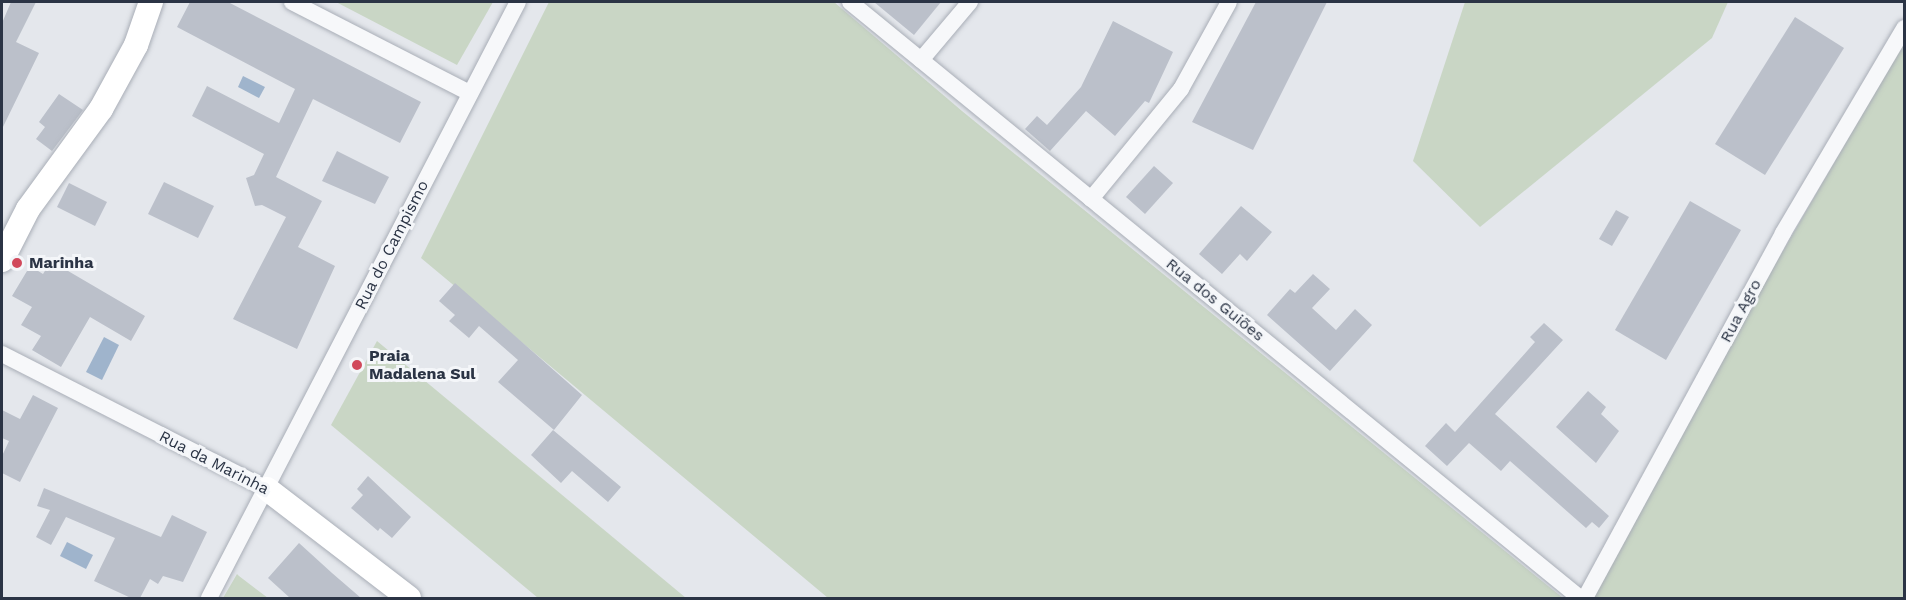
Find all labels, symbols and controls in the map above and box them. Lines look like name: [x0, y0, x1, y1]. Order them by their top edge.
street label: Rua do Campismo: [351, 177, 433, 313]
place label: Marinha: [29, 253, 93, 273]
street label: Rua dos Guiões: [1162, 254, 1268, 346]
marker: Marinha: [10, 256, 24, 270]
street label: Rua Agro: [1716, 276, 1766, 346]
place label: Praia Madalena Sul: [369, 346, 476, 384]
marker: Praia Madalena Sul: [350, 358, 364, 372]
street label: Rua da Marinha: [155, 427, 273, 499]

